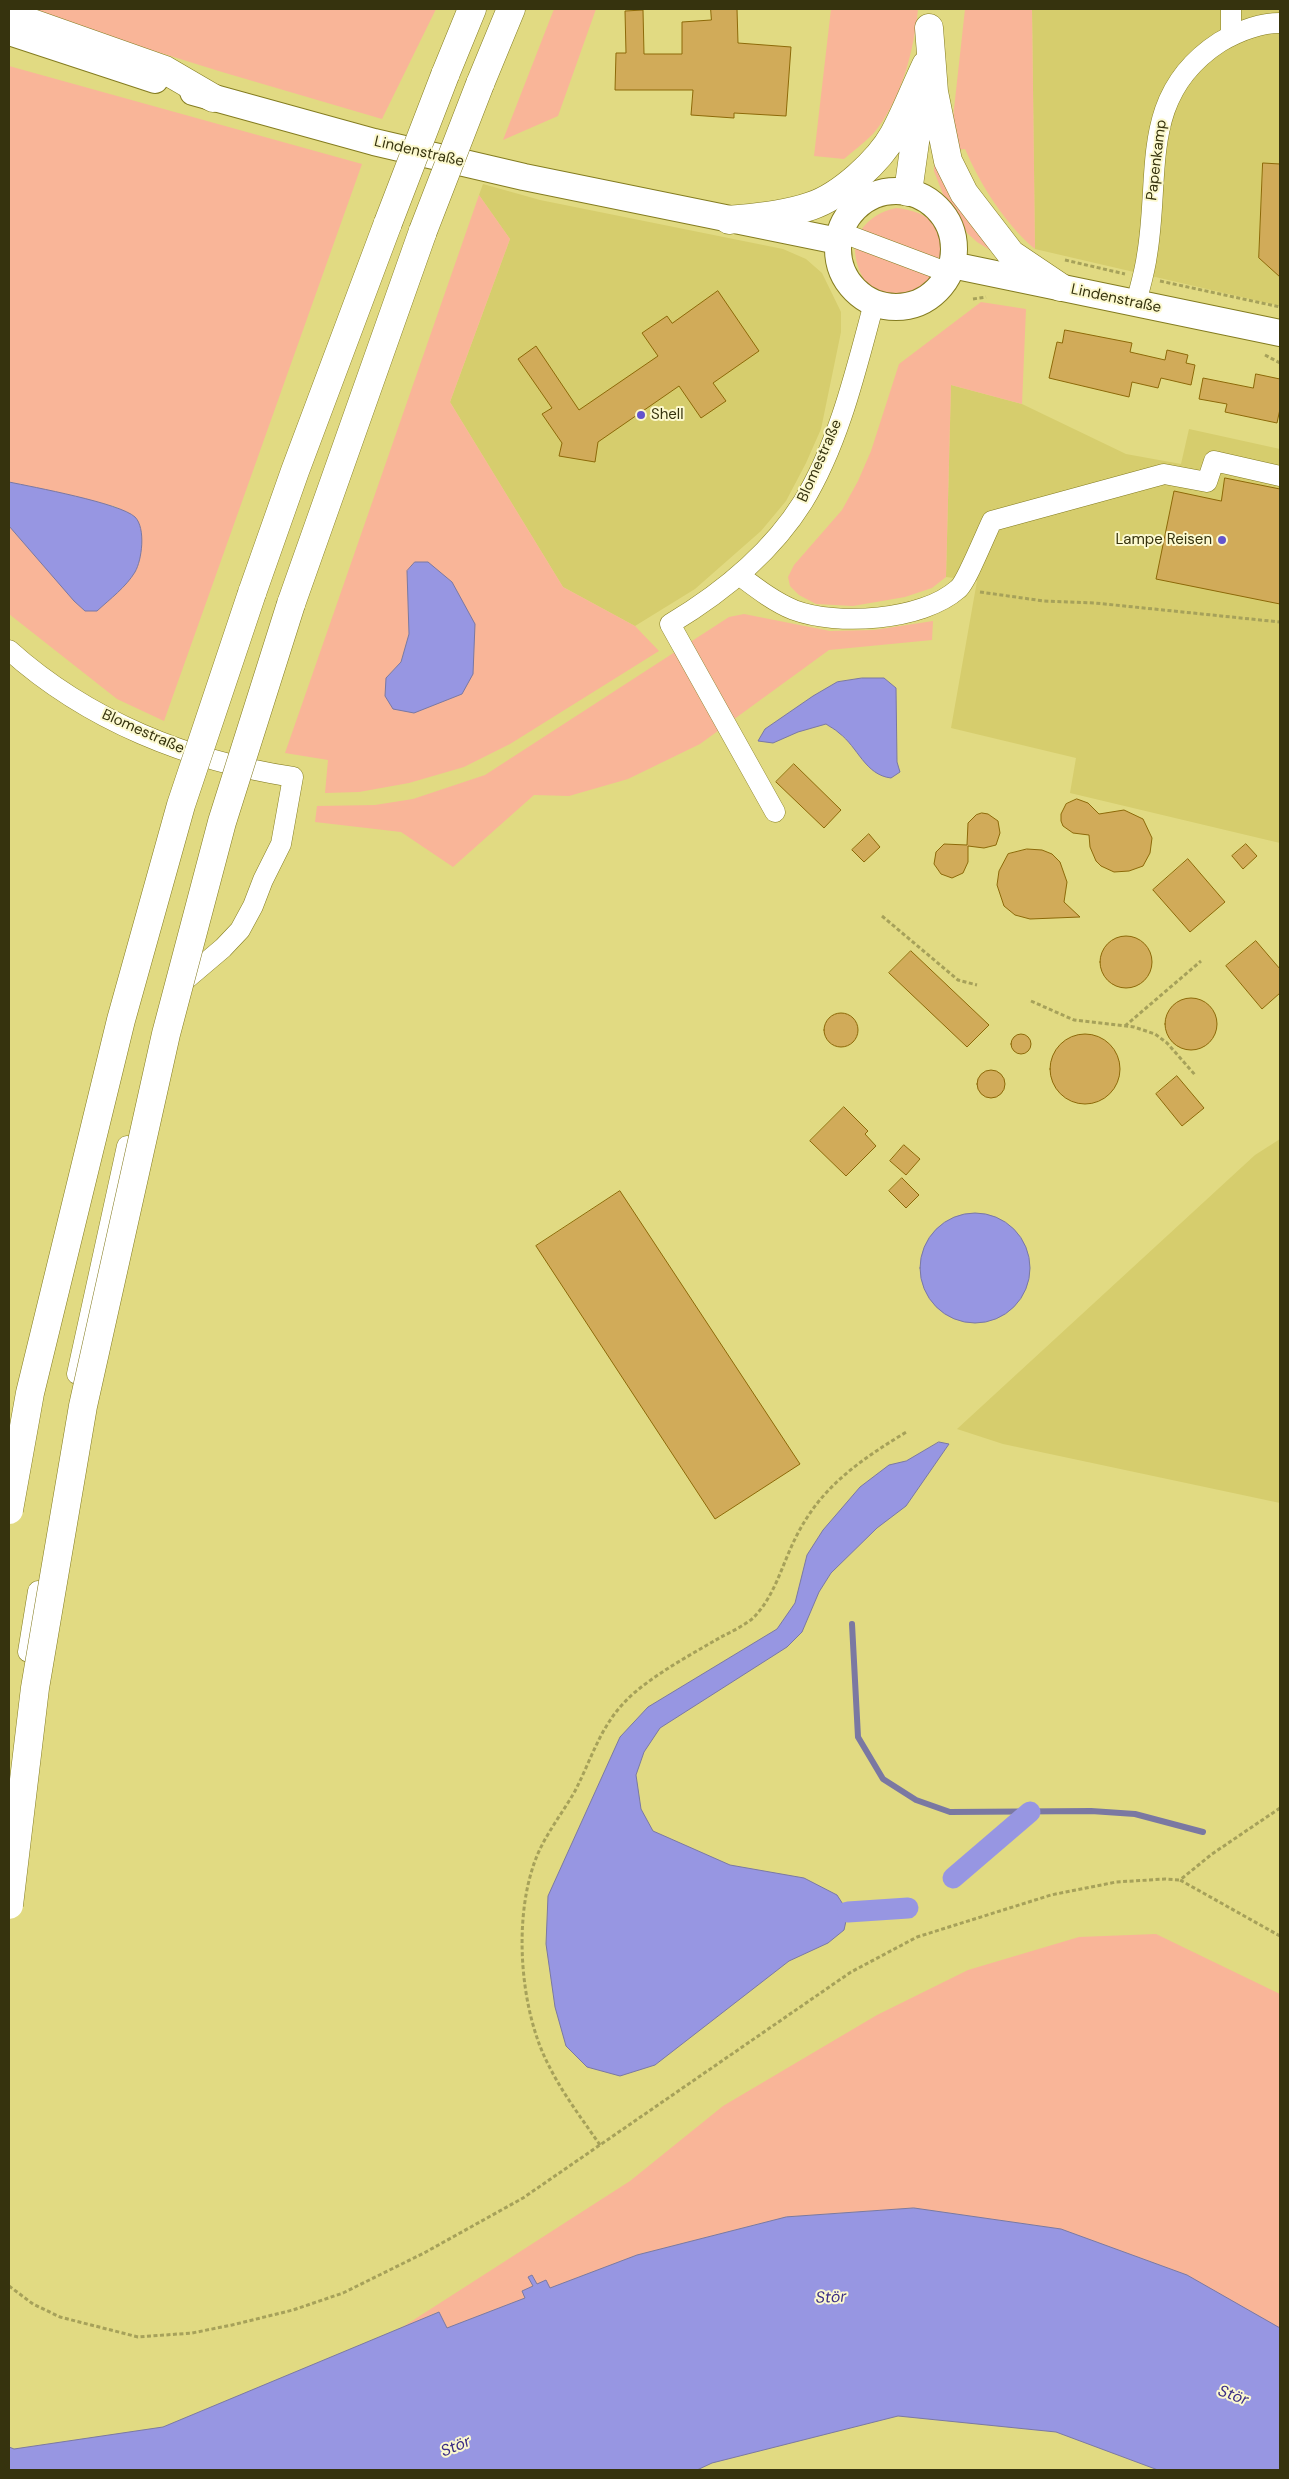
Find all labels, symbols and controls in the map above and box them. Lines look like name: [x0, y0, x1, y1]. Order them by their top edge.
street label: Papenkamp: [1143, 118, 1171, 202]
street label: Lindenstraße: [372, 133, 466, 171]
street label: Lindenstraße: [1069, 281, 1163, 317]
place label: Shell: [651, 406, 684, 424]
marker: Shell: [635, 409, 647, 421]
street label: Blomestraße: [794, 417, 846, 505]
place label: Lampe Reisen: [1115, 531, 1212, 549]
marker: Lampe Reisen: [1216, 534, 1228, 546]
street label: Blomestraße: [99, 706, 187, 758]
water label: Stör: [815, 2288, 847, 2308]
water label: Stör: [1215, 2382, 1251, 2410]
water label: Stör: [438, 2432, 474, 2462]

